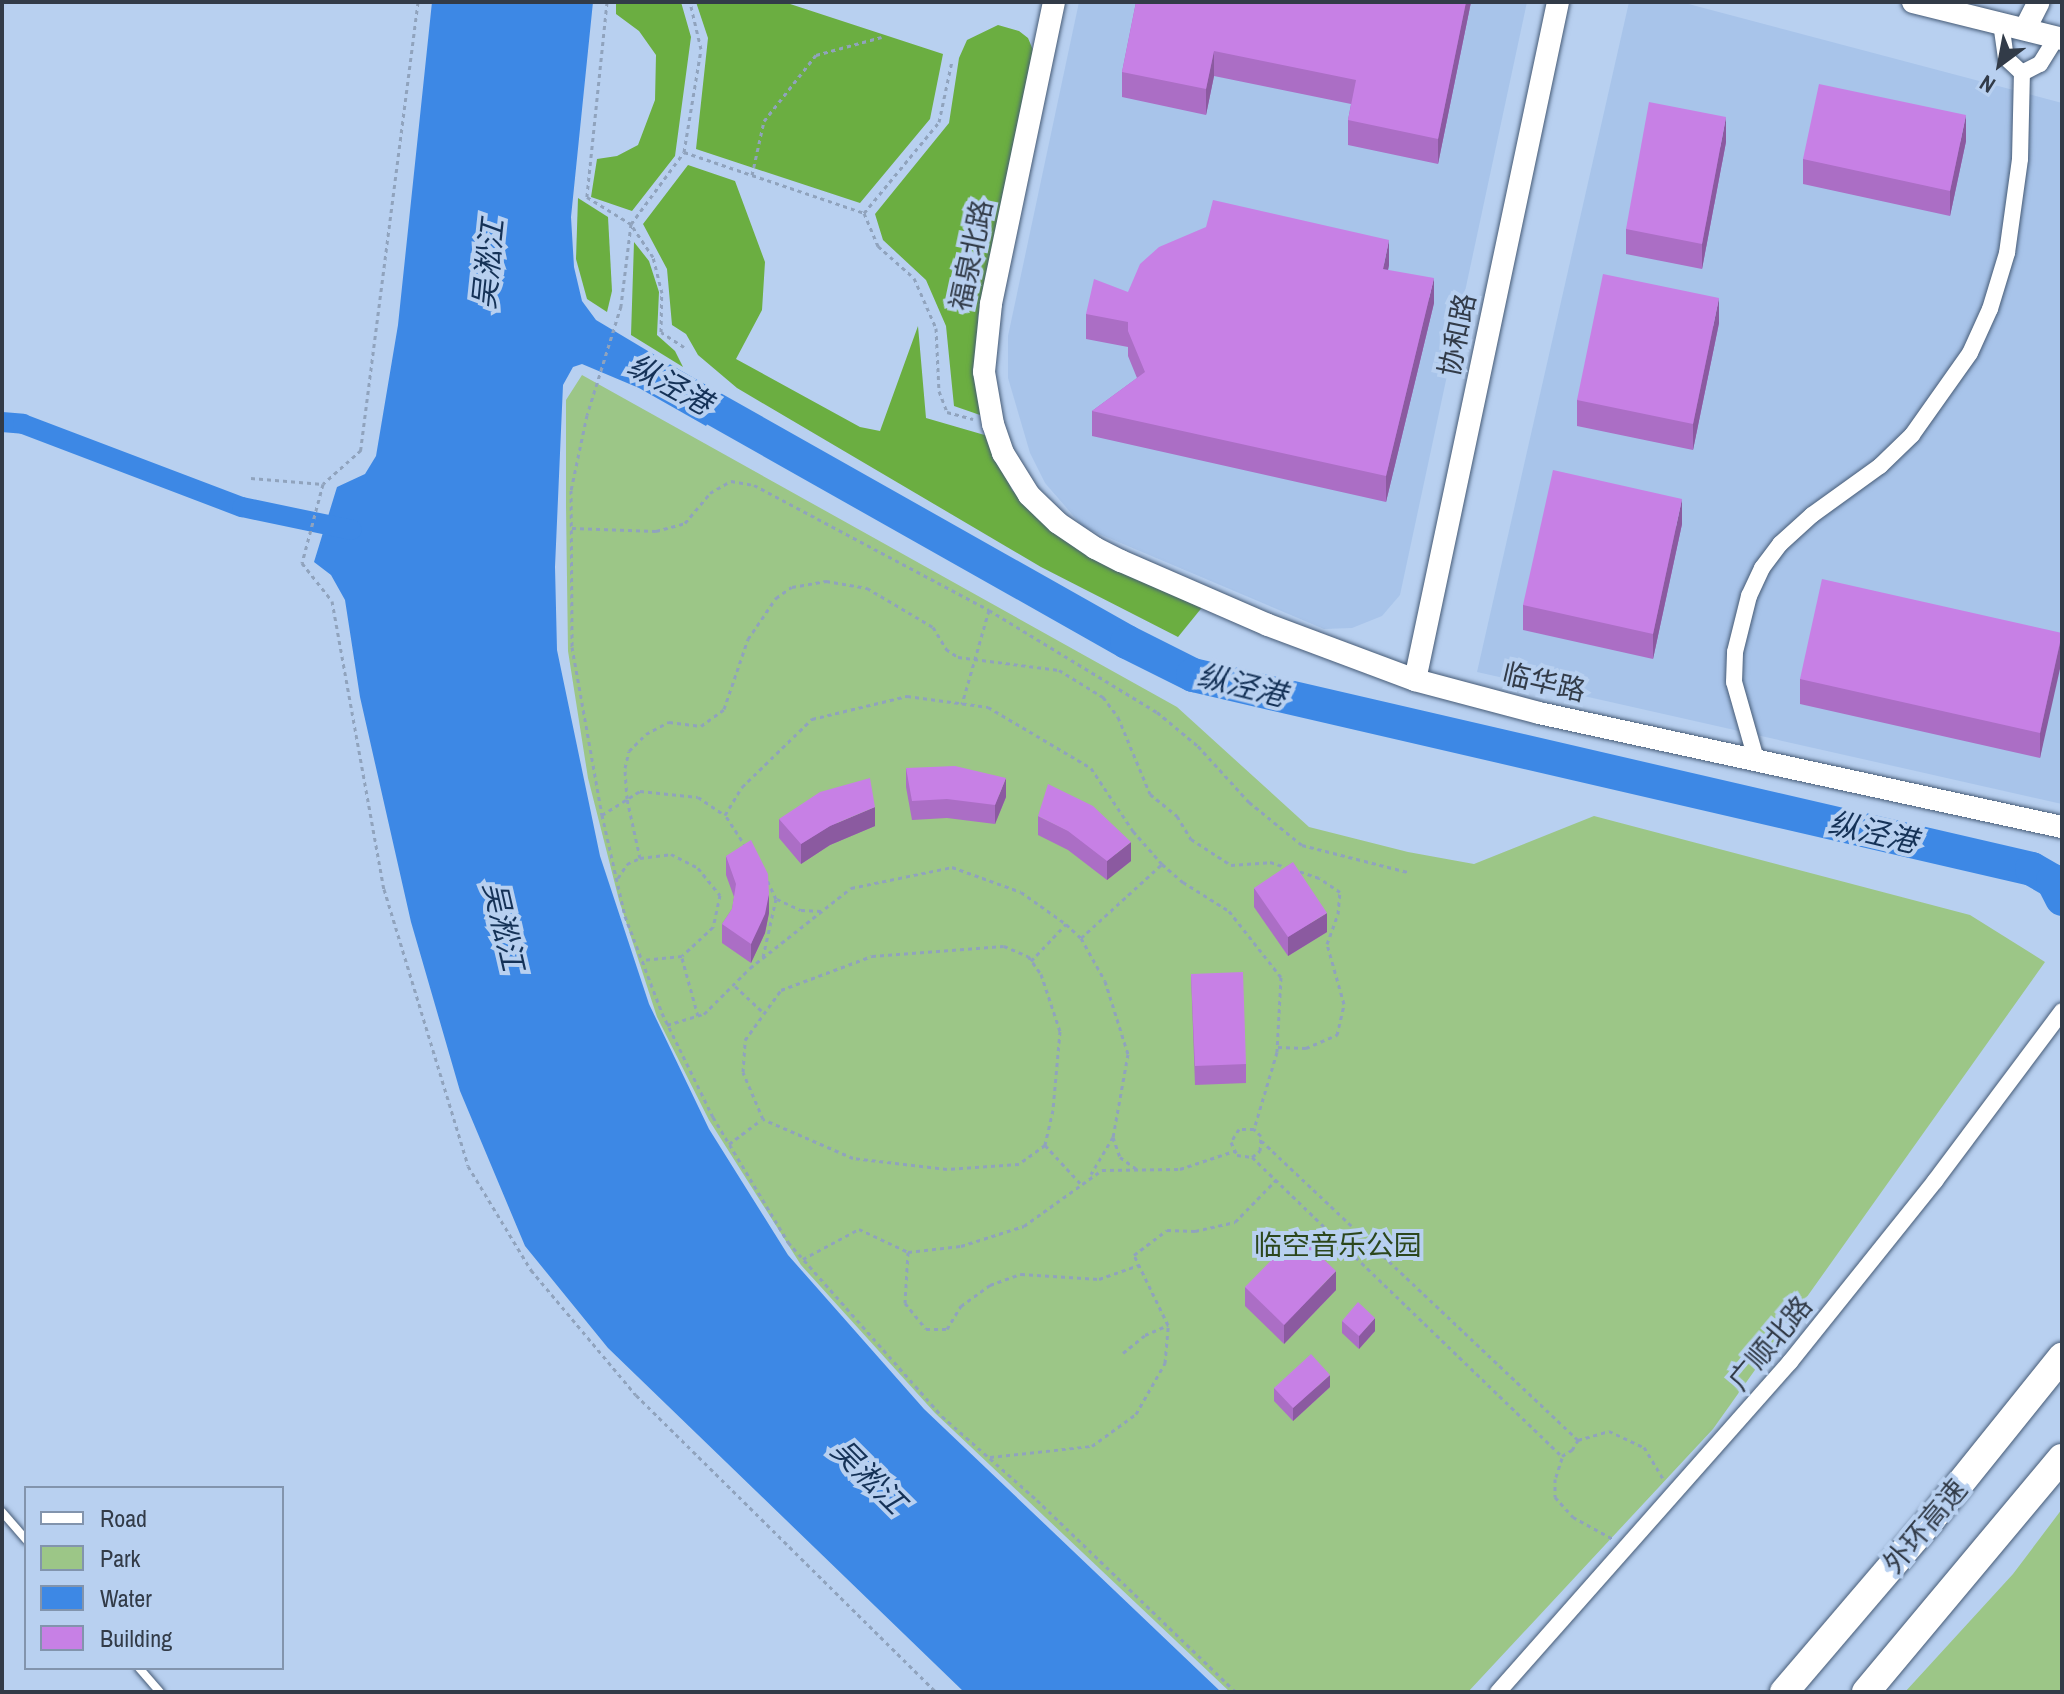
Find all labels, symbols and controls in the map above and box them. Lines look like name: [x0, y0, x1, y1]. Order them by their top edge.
north arrow: [1960, 24, 2040, 104]
text: N: [1974, 68, 2001, 101]
street label: 福泉北路: [943, 197, 999, 313]
water label: 吴淞江: [465, 217, 511, 311]
street label: 协和路: [1432, 290, 1482, 380]
water label: 纵泾港: [622, 346, 718, 422]
street label: 临华路: [1499, 656, 1589, 708]
water label: 纵泾港: [1194, 657, 1290, 713]
water label: 纵泾港: [1825, 804, 1921, 860]
water label: 吴淞江: [476, 878, 532, 974]
park label: 临空音乐公园: [1254, 1228, 1422, 1262]
street label: 广顺北路: [1721, 1289, 1819, 1397]
water label: 吴淞江: [824, 1431, 914, 1521]
street label: 外环高速: [1876, 1472, 1974, 1580]
legend: [24, 1486, 284, 1670]
text: Road: [100, 1502, 147, 1534]
text: Park: [100, 1542, 140, 1574]
text: Water: [100, 1582, 152, 1614]
text: Building: [100, 1622, 172, 1654]

